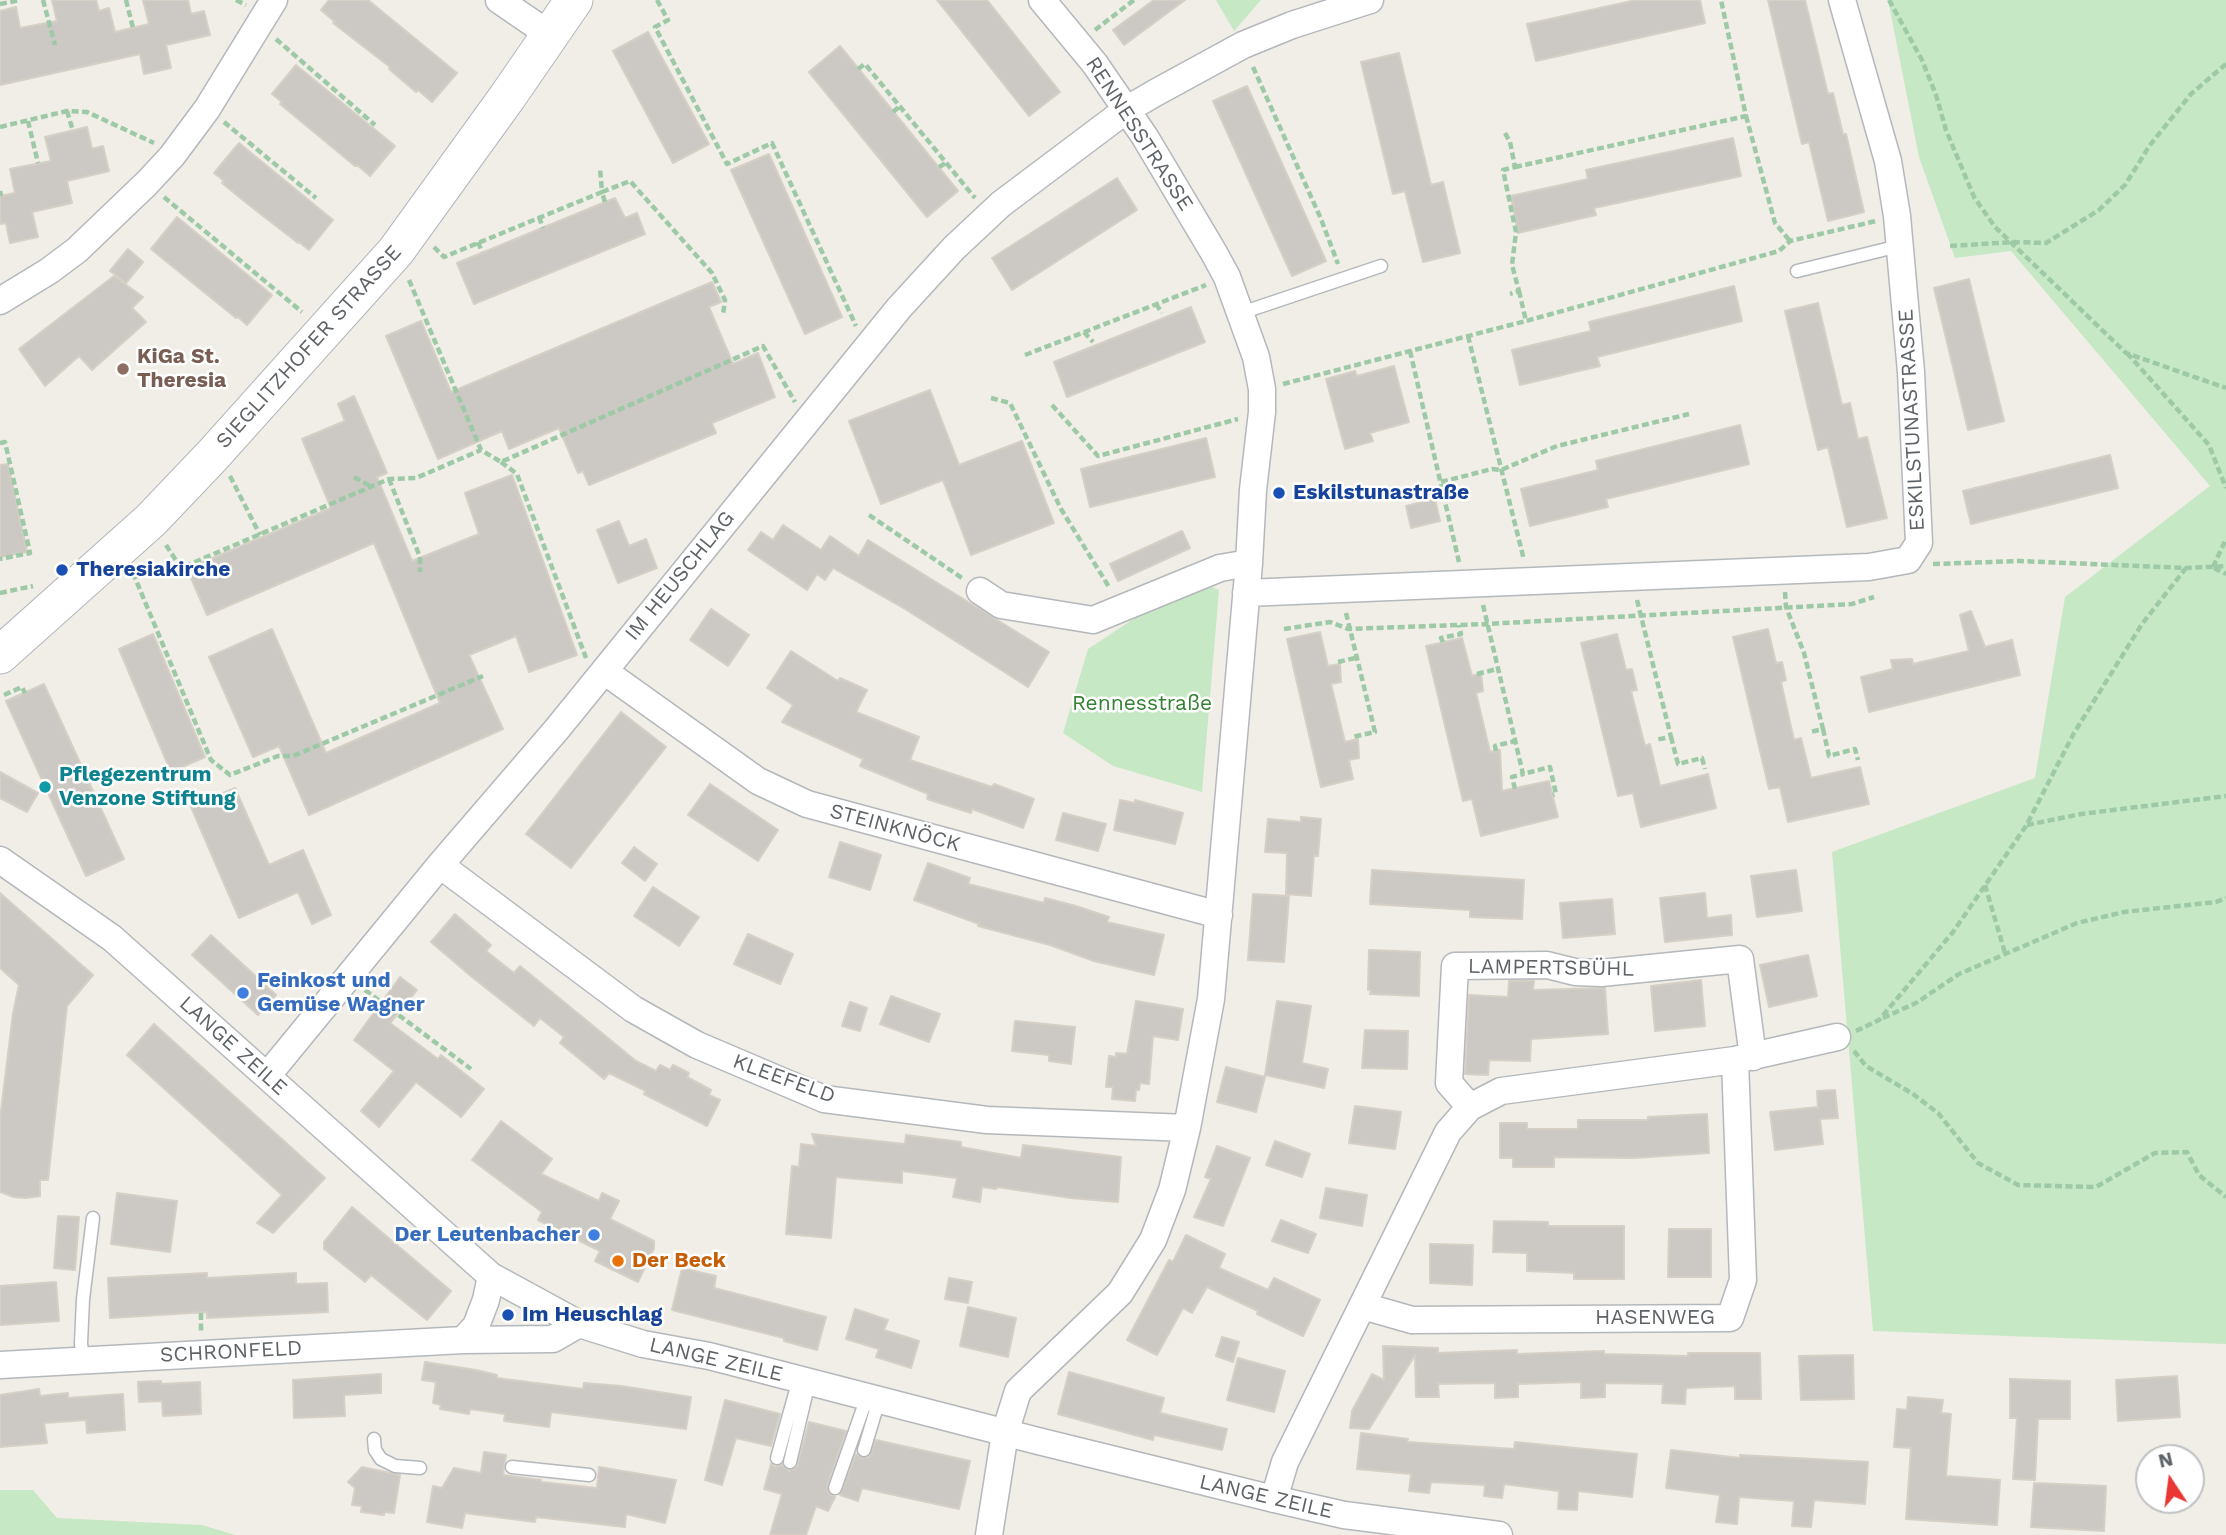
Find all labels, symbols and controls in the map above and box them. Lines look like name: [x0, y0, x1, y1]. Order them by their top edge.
street label: RENNESSTRASSE: [1080, 52, 1198, 216]
street label: SIEGLITZHOFER STRASSE: [211, 240, 407, 454]
street label: ESKILSTUNASTRASSE: [1894, 308, 1930, 532]
place label: KiGa St. Theresia: [137, 344, 226, 394]
marker: KiGa St. Theresia: [115, 361, 131, 377]
place label: Eskilstunastraße: [1293, 480, 1469, 506]
marker: Eskilstunastraße: [1271, 485, 1287, 501]
street label: IM HEUSCHLAG: [620, 506, 740, 646]
place label: Theresiakirche: [76, 557, 230, 583]
marker: Theresiakirche: [54, 562, 70, 578]
park label: Rennesstraße: [1072, 691, 1212, 717]
place label: Pflegezentrum Venzone Stiftung: [59, 762, 236, 812]
marker: Pflegezentrum Venzone Stiftung: [37, 779, 53, 795]
street label: STEINKNÖCK: [827, 799, 963, 857]
street label: LAMPERTSBÜHL: [1468, 954, 1634, 982]
place label: Feinkost und Gemüse Wagner: [257, 968, 425, 1018]
marker: Feinkost und Gemüse Wagner: [235, 985, 251, 1001]
street label: LANGE ZEILE: [174, 991, 292, 1101]
street label: KLEEFELD: [729, 1049, 839, 1109]
place label: Der Leutenbacher: [394, 1222, 580, 1248]
marker: Der Leutenbacher: [586, 1227, 602, 1243]
place label: Der Beck: [632, 1248, 726, 1274]
marker: Der Beck: [610, 1253, 626, 1269]
place label: Im Heuschlag: [522, 1302, 662, 1328]
street label: HASENWEG: [1595, 1305, 1715, 1331]
marker: Im Heuschlag: [500, 1307, 516, 1323]
street label: LANGE ZEILE: [647, 1332, 785, 1388]
street label: SCHRONFELD: [159, 1336, 303, 1368]
north arrow: [2135, 1444, 2205, 1514]
text: N: [2156, 1447, 2175, 1473]
street label: LANGE ZEILE: [1197, 1469, 1335, 1525]

